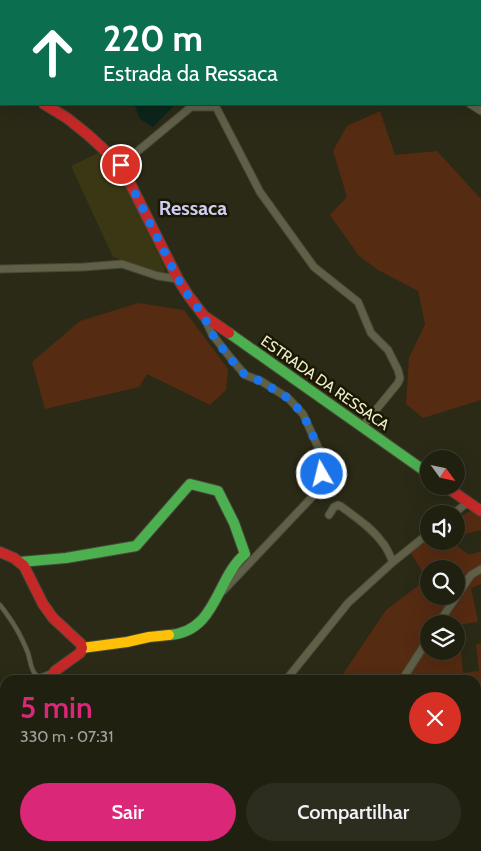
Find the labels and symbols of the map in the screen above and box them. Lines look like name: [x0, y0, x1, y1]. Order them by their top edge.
pin: [100, 144, 142, 186]
district label: Ressaca: [159, 196, 227, 220]
street label: ESTRADA DA RESSACA: [257, 332, 393, 435]
position arrow: [295, 447, 347, 499]
north arrow: [420, 450, 465, 495]

